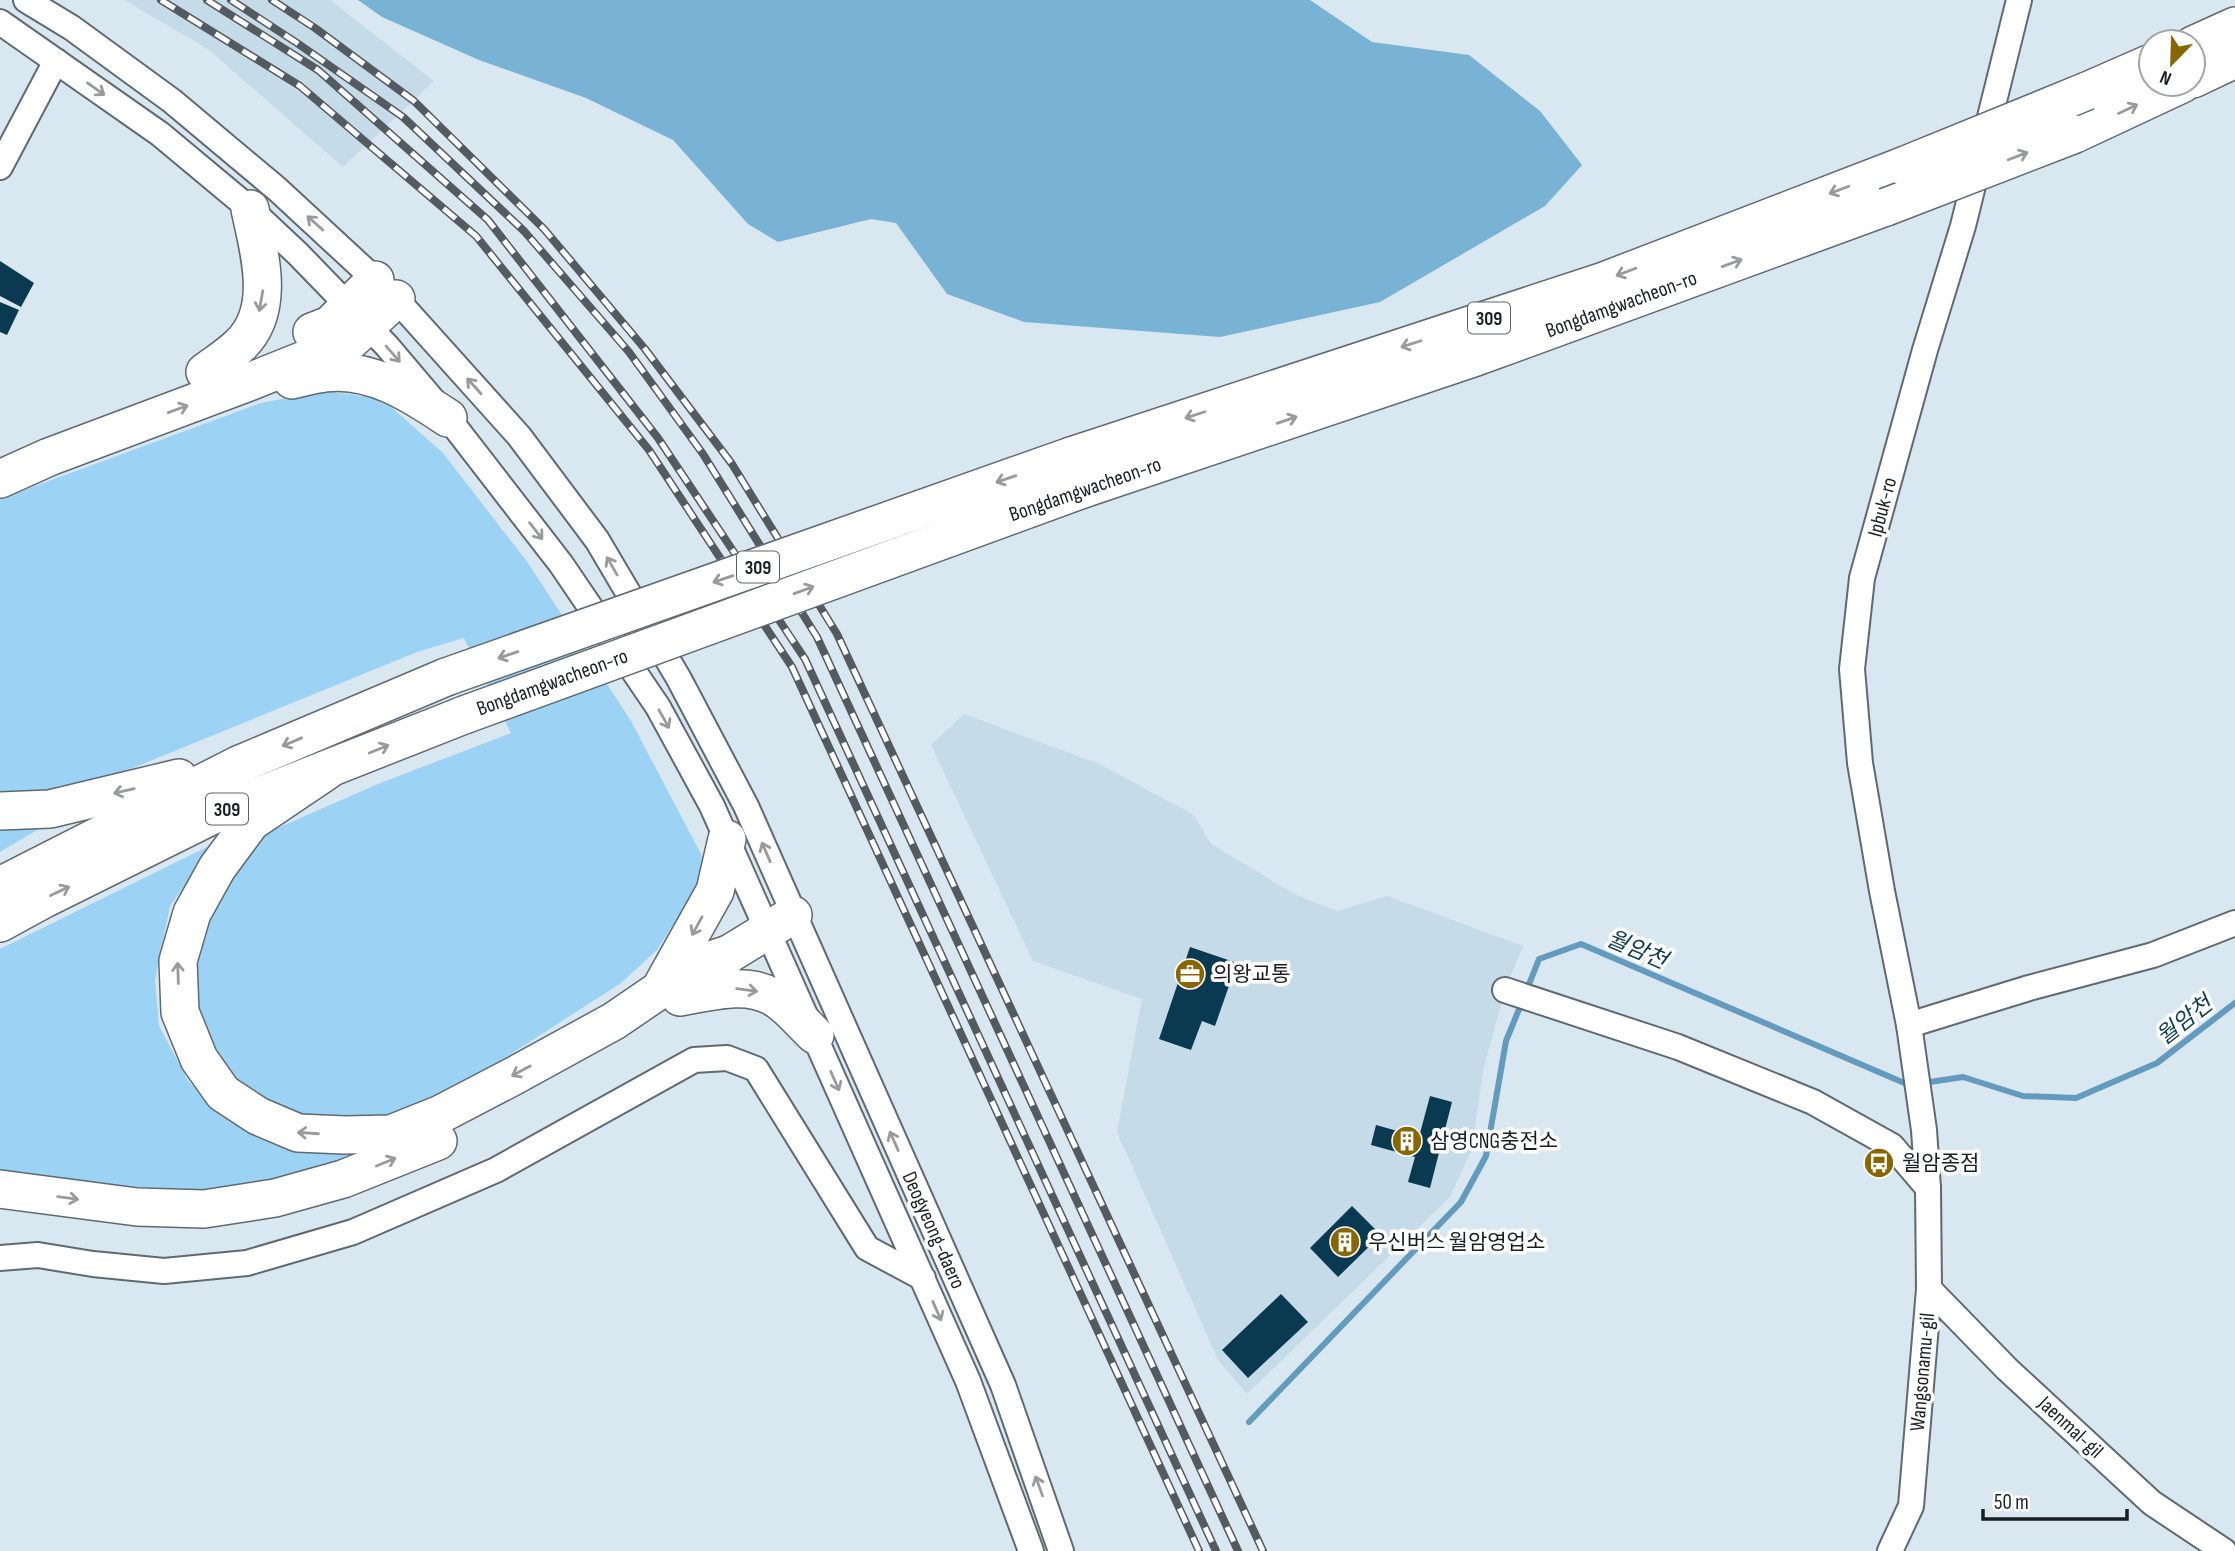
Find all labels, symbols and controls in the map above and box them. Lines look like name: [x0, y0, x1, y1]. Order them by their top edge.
north arrow: [2137, 28, 2207, 98]
text: N: [2157, 65, 2175, 90]
one-way arrow: [86, 82, 105, 96]
one-way arrow: [2117, 102, 2138, 115]
one-way arrow: [2007, 148, 2029, 161]
one-way arrow: [1828, 185, 1850, 198]
one-way arrow: [307, 215, 324, 232]
one-way arrow: [1721, 256, 1743, 269]
street label: Bongdamgwacheon-ro: [1542, 266, 1700, 343]
one-way arrow: [1616, 266, 1638, 279]
one-way arrow: [254, 289, 267, 312]
road number: 309: [1468, 302, 1510, 334]
one-way arrow: [1400, 339, 1422, 351]
one-way arrow: [385, 345, 401, 363]
one-way arrow: [466, 377, 482, 395]
one-way arrow: [166, 402, 188, 414]
one-way arrow: [1184, 410, 1206, 422]
one-way arrow: [1275, 413, 1297, 425]
street label: Bongdamgwacheon-ro: [1006, 452, 1164, 527]
one-way arrow: [996, 474, 1018, 486]
street label: Ipbuk-ro: [1863, 475, 1902, 540]
one-way arrow: [528, 521, 543, 540]
road number: 309: [737, 552, 779, 582]
one-way arrow: [605, 556, 619, 576]
one-way arrow: [712, 574, 734, 587]
one-way arrow: [792, 583, 814, 596]
street label: Bongdamgwacheon-ro: [473, 644, 631, 721]
one-way arrow: [497, 649, 519, 662]
one-way arrow: [658, 708, 671, 729]
one-way arrow: [282, 736, 304, 749]
one-way arrow: [368, 741, 390, 754]
one-way arrow: [113, 785, 136, 799]
road number: 309: [206, 794, 248, 824]
one-way arrow: [759, 842, 772, 864]
one-way arrow: [49, 884, 70, 898]
one-way arrow: [689, 915, 703, 936]
water label: 월암천: [1602, 925, 1674, 976]
office icon: 의왕교통: [1173, 957, 1207, 991]
one-way arrow: [172, 962, 185, 985]
place label: 의왕교통: [1213, 962, 1290, 987]
one-way arrow: [735, 984, 758, 997]
water label: 월암천: [2151, 988, 2220, 1051]
one-way arrow: [512, 1065, 532, 1079]
one-way arrow: [829, 1069, 842, 1091]
building icon: 삼영CNG충전소: [1390, 1124, 1424, 1158]
one-way arrow: [298, 1126, 320, 1139]
place label: 삼영CNG충전소: [1430, 1129, 1558, 1154]
one-way arrow: [887, 1131, 900, 1152]
bus stop icon: 월암종점: [1862, 1146, 1896, 1180]
place label: 월암종점: [1902, 1151, 1979, 1176]
one-way arrow: [374, 1154, 396, 1167]
street label: Deogyeong-daero: [897, 1168, 971, 1293]
one-way arrow: [56, 1192, 78, 1205]
building icon: 우신버스 월암영업소: [1328, 1225, 1362, 1259]
place label: 우신버스 월암영업소: [1368, 1230, 1545, 1255]
one-way arrow: [931, 1300, 944, 1321]
street label: Wangsonamu-gil: [1905, 1312, 1940, 1432]
street label: Jaenmal-gil: [2032, 1390, 2108, 1464]
one-way arrow: [1032, 1476, 1044, 1498]
scale bar: [1983, 1478, 2126, 1522]
text: 50 m: [1994, 1490, 2029, 1515]

